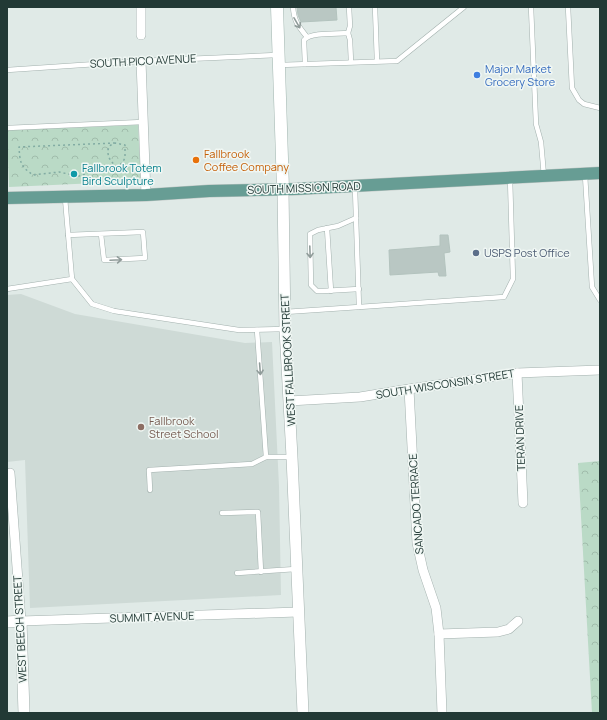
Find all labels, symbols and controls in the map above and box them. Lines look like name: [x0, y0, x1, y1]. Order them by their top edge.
one-way arrow: [294, 17, 302, 29]
street label: SOUTH PICO AVENUE: [89, 50, 197, 71]
place label: Major Market Grocery Store: [485, 61, 556, 89]
marker: Major Market Grocery Store: [472, 70, 482, 80]
place label: Fallbrook Coffee Company: [204, 146, 289, 174]
marker: Fallbrook Coffee Company: [191, 155, 201, 165]
place label: Fallbrook Totem Bird Sculpture: [82, 160, 162, 188]
marker: Fallbrook Totem Bird Sculpture: [69, 169, 79, 179]
street label: SOUTH MISSION ROAD: [247, 178, 361, 197]
one-way arrow: [306, 245, 314, 258]
place label: USPS Post Office: [484, 245, 570, 260]
marker: USPS Post Office: [471, 248, 481, 258]
one-way arrow: [109, 256, 122, 263]
street label: WEST FALLBROOK STREET: [277, 293, 298, 427]
one-way arrow: [256, 362, 263, 375]
street label: SOUTH WISCONSIN STREET: [375, 365, 516, 402]
street label: TERAN DRIVE: [511, 405, 528, 471]
place label: Fallbrook Street School: [149, 413, 219, 441]
marker: Fallbrook Street School: [136, 422, 146, 432]
street label: SANCADO TERRACE: [404, 453, 427, 555]
street label: WEST BEECH STREET: [9, 575, 30, 683]
street label: SUMMIT AVENUE: [109, 608, 195, 625]

